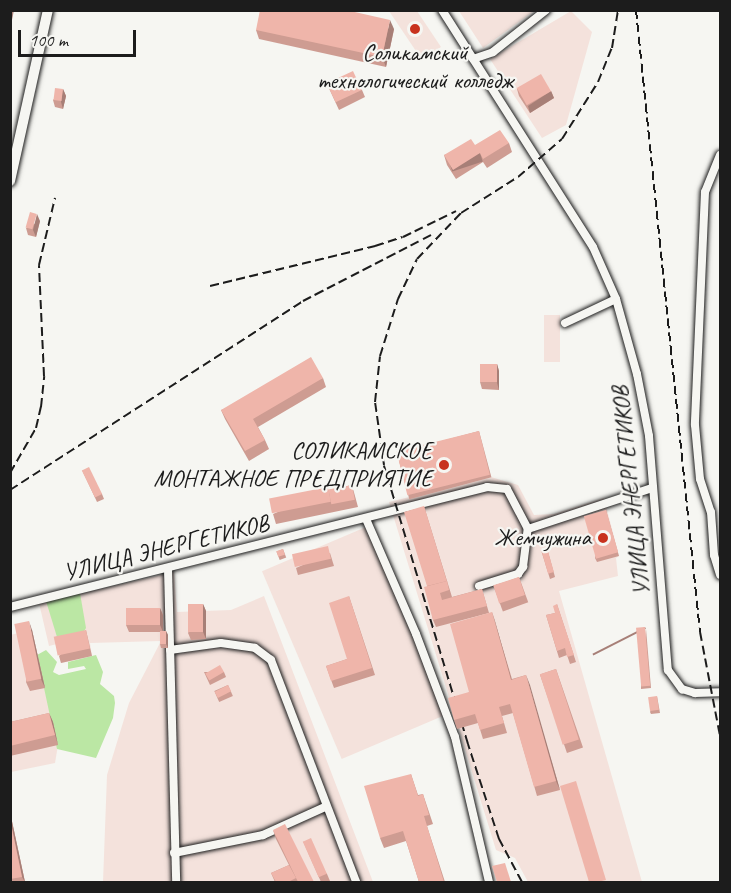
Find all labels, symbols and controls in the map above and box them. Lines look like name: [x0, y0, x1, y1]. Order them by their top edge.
scale bar: [21, 18, 140, 56]
marker: Соликамский технологический колледж: [408, 22, 422, 36]
text: 100 m: [29, 29, 68, 51]
place label: Соликамский технологический колледж: [317, 39, 513, 95]
street label: УЛИЦА ЭНЕРГЕТИКОВ: [606, 385, 656, 597]
place label: СОЛИКАМСКОЕ МОНТАЖНОЕ ПРЕДПРИЯТИЕ: [152, 437, 432, 493]
marker: СОЛИКАМСКОЕ МОНТАЖНОЕ ПРЕДПРИЯТИЕ: [437, 458, 451, 472]
street label: УЛИЦА ЭНЕРГЕТИКОВ: [61, 509, 271, 587]
place label: Жемчужина: [494, 524, 591, 552]
marker: Жемчужина: [596, 531, 610, 545]

